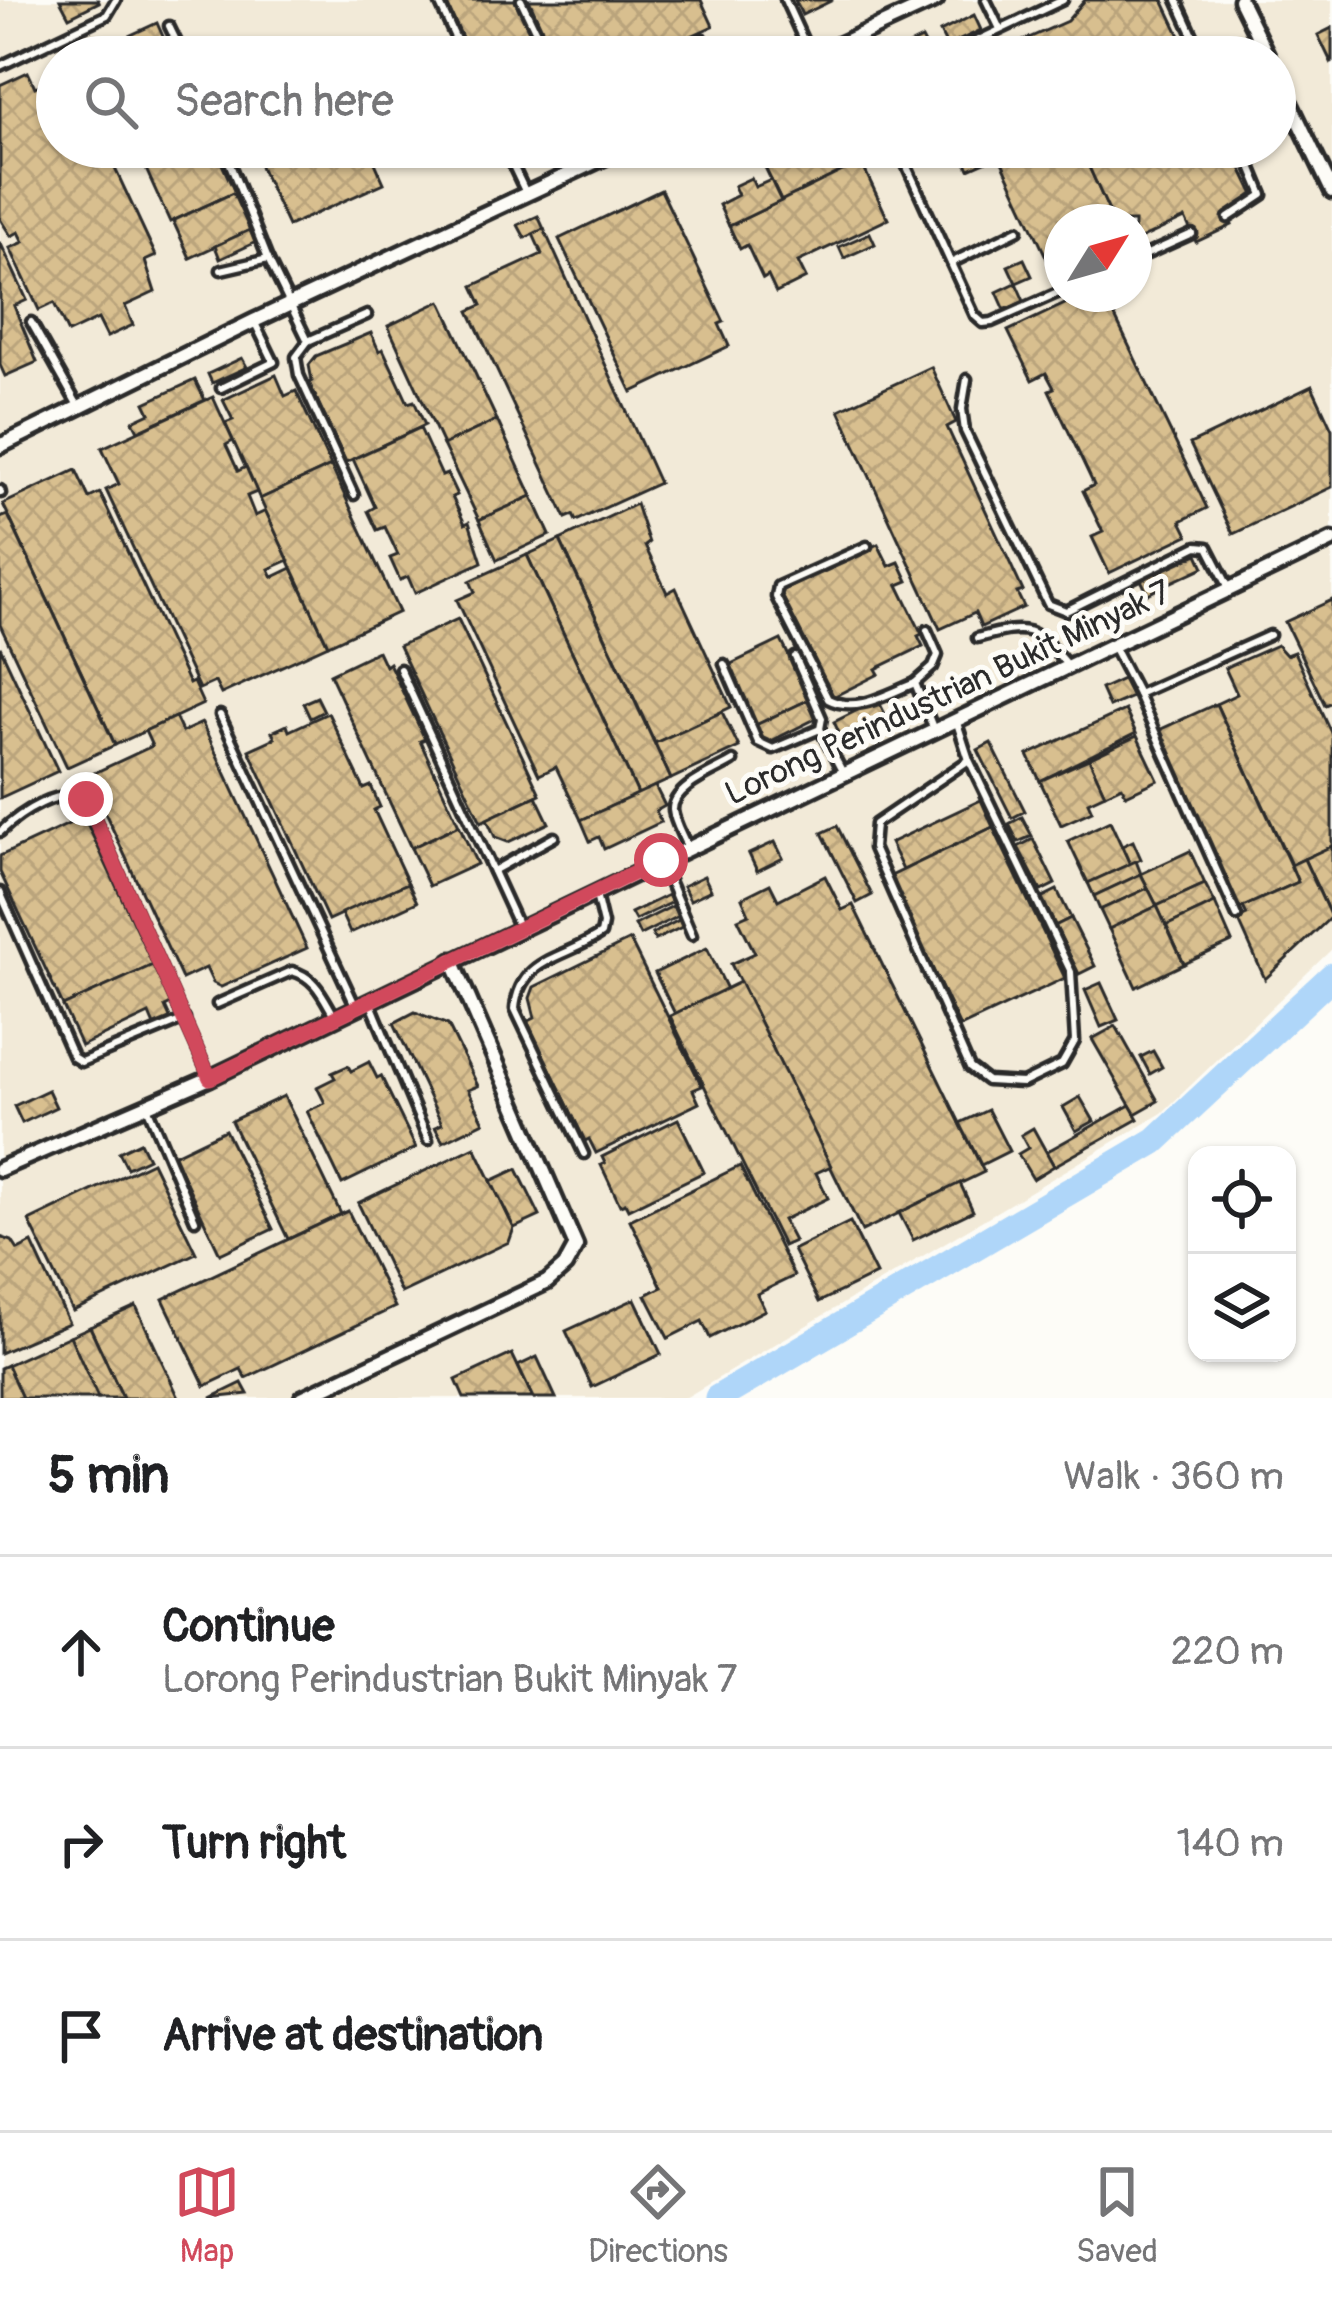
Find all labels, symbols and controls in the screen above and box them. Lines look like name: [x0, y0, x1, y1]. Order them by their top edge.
search box: [36, 36, 1296, 168]
icon: search: [78, 69, 144, 135]
text: Search here: [174, 74, 394, 130]
north arrow: [1044, 204, 1152, 312]
street label: Lorong Perindustrian Bukit Minyak 7: [719, 572, 1177, 814]
route end: [59, 772, 113, 826]
route start: [634, 833, 688, 887]
map controls: [1188, 1146, 1296, 1362]
button: locate: [1188, 1146, 1296, 1254]
button: layers: [1188, 1254, 1296, 1362]
text: 5 min: [48, 1444, 169, 1508]
text: Walk · 360 m: [1063, 1452, 1284, 1501]
text: Continue: [162, 1599, 335, 1655]
icon: ahead: [48, 1619, 114, 1685]
text: 220 m: [1171, 1627, 1284, 1676]
text: Lorong Perindustrian Bukit Minyak 7: [162, 1655, 738, 1704]
icon: right: [48, 1811, 114, 1877]
text: Turn right: [162, 1816, 346, 1872]
text: 140 m: [1176, 1819, 1284, 1868]
icon: arrive: [48, 2003, 114, 2069]
text: Arrive at destination: [162, 2008, 543, 2064]
tab: Map: [174, 2159, 240, 2272]
tab: Directions: [588, 2159, 728, 2272]
tab: Saved: [1076, 2159, 1158, 2272]

